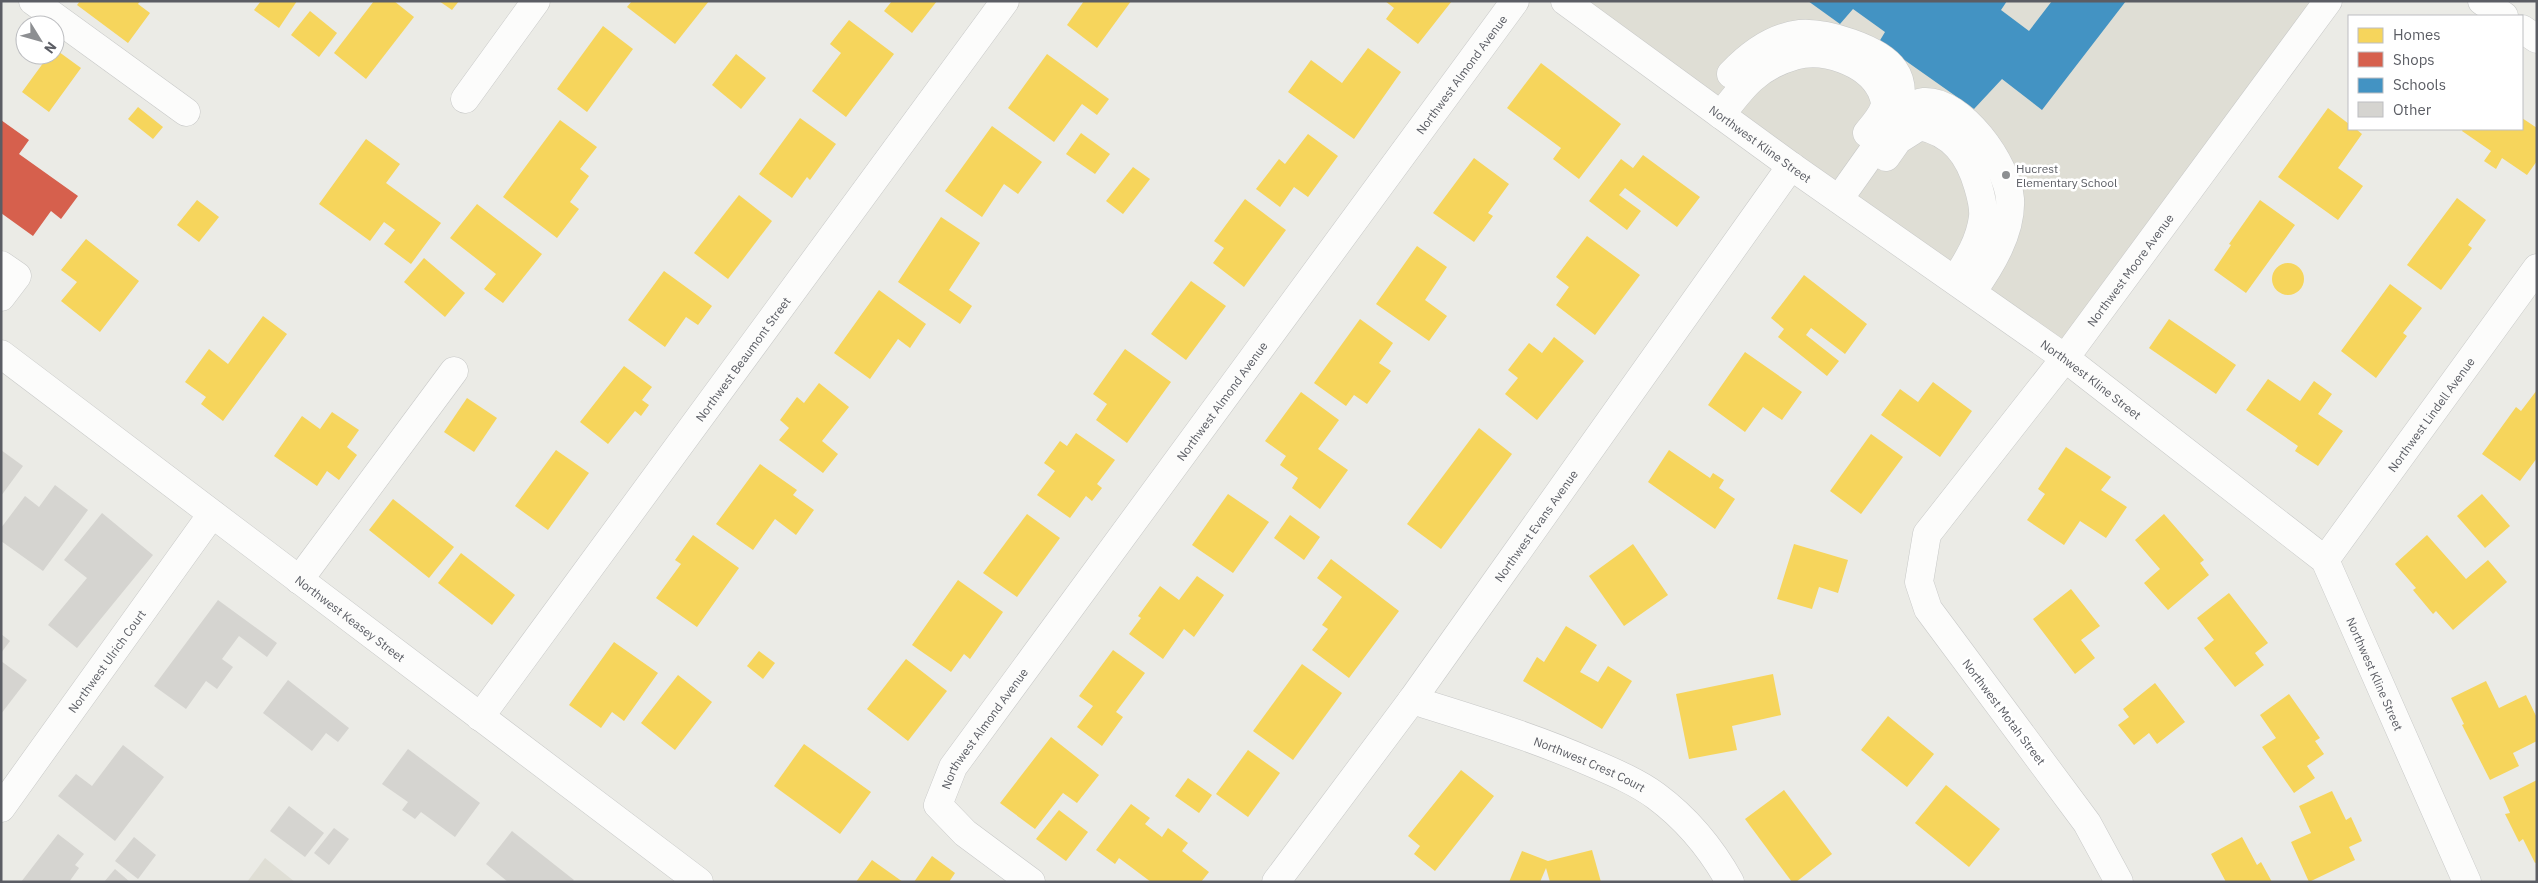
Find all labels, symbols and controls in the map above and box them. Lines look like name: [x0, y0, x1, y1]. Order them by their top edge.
street label: Northwest Almond Avenue: [1412, 11, 1510, 137]
north arrow: [15, 15, 65, 65]
legend: [2348, 15, 2523, 130]
text: Homes: [2393, 25, 2441, 44]
text: N: [40, 38, 61, 57]
text: Shops: [2393, 50, 2435, 69]
text: Schools: [2393, 75, 2446, 94]
text: Other: [2393, 100, 2432, 119]
street label: Northwest Kline Street: [1707, 102, 1814, 186]
place label: Hucrest Elementary School: [2016, 161, 2117, 190]
marker: Hucrest Elementary School: [2000, 169, 2012, 181]
street label: Northwest Moore Avenue: [2083, 210, 2177, 329]
street label: Northwest Beaumont Street: [692, 294, 793, 424]
street label: Northwest Kline Street: [2038, 336, 2144, 422]
street label: Northwest Almond Avenue: [1173, 338, 1271, 463]
street label: Northwest Lindell Avenue: [2384, 354, 2478, 475]
street label: Northwest Evans Avenue: [1491, 466, 1581, 585]
street label: Northwest Keasey Street: [292, 572, 408, 665]
street label: Northwest Ulrich Court: [64, 606, 149, 715]
street label: Northwest Kline Street: [2344, 615, 2407, 733]
street label: Northwest Motah Street: [1959, 656, 2049, 768]
street label: Northwest Almond Avenue: [938, 665, 1031, 791]
street label: Northwest Crest Court: [1532, 733, 1648, 795]

